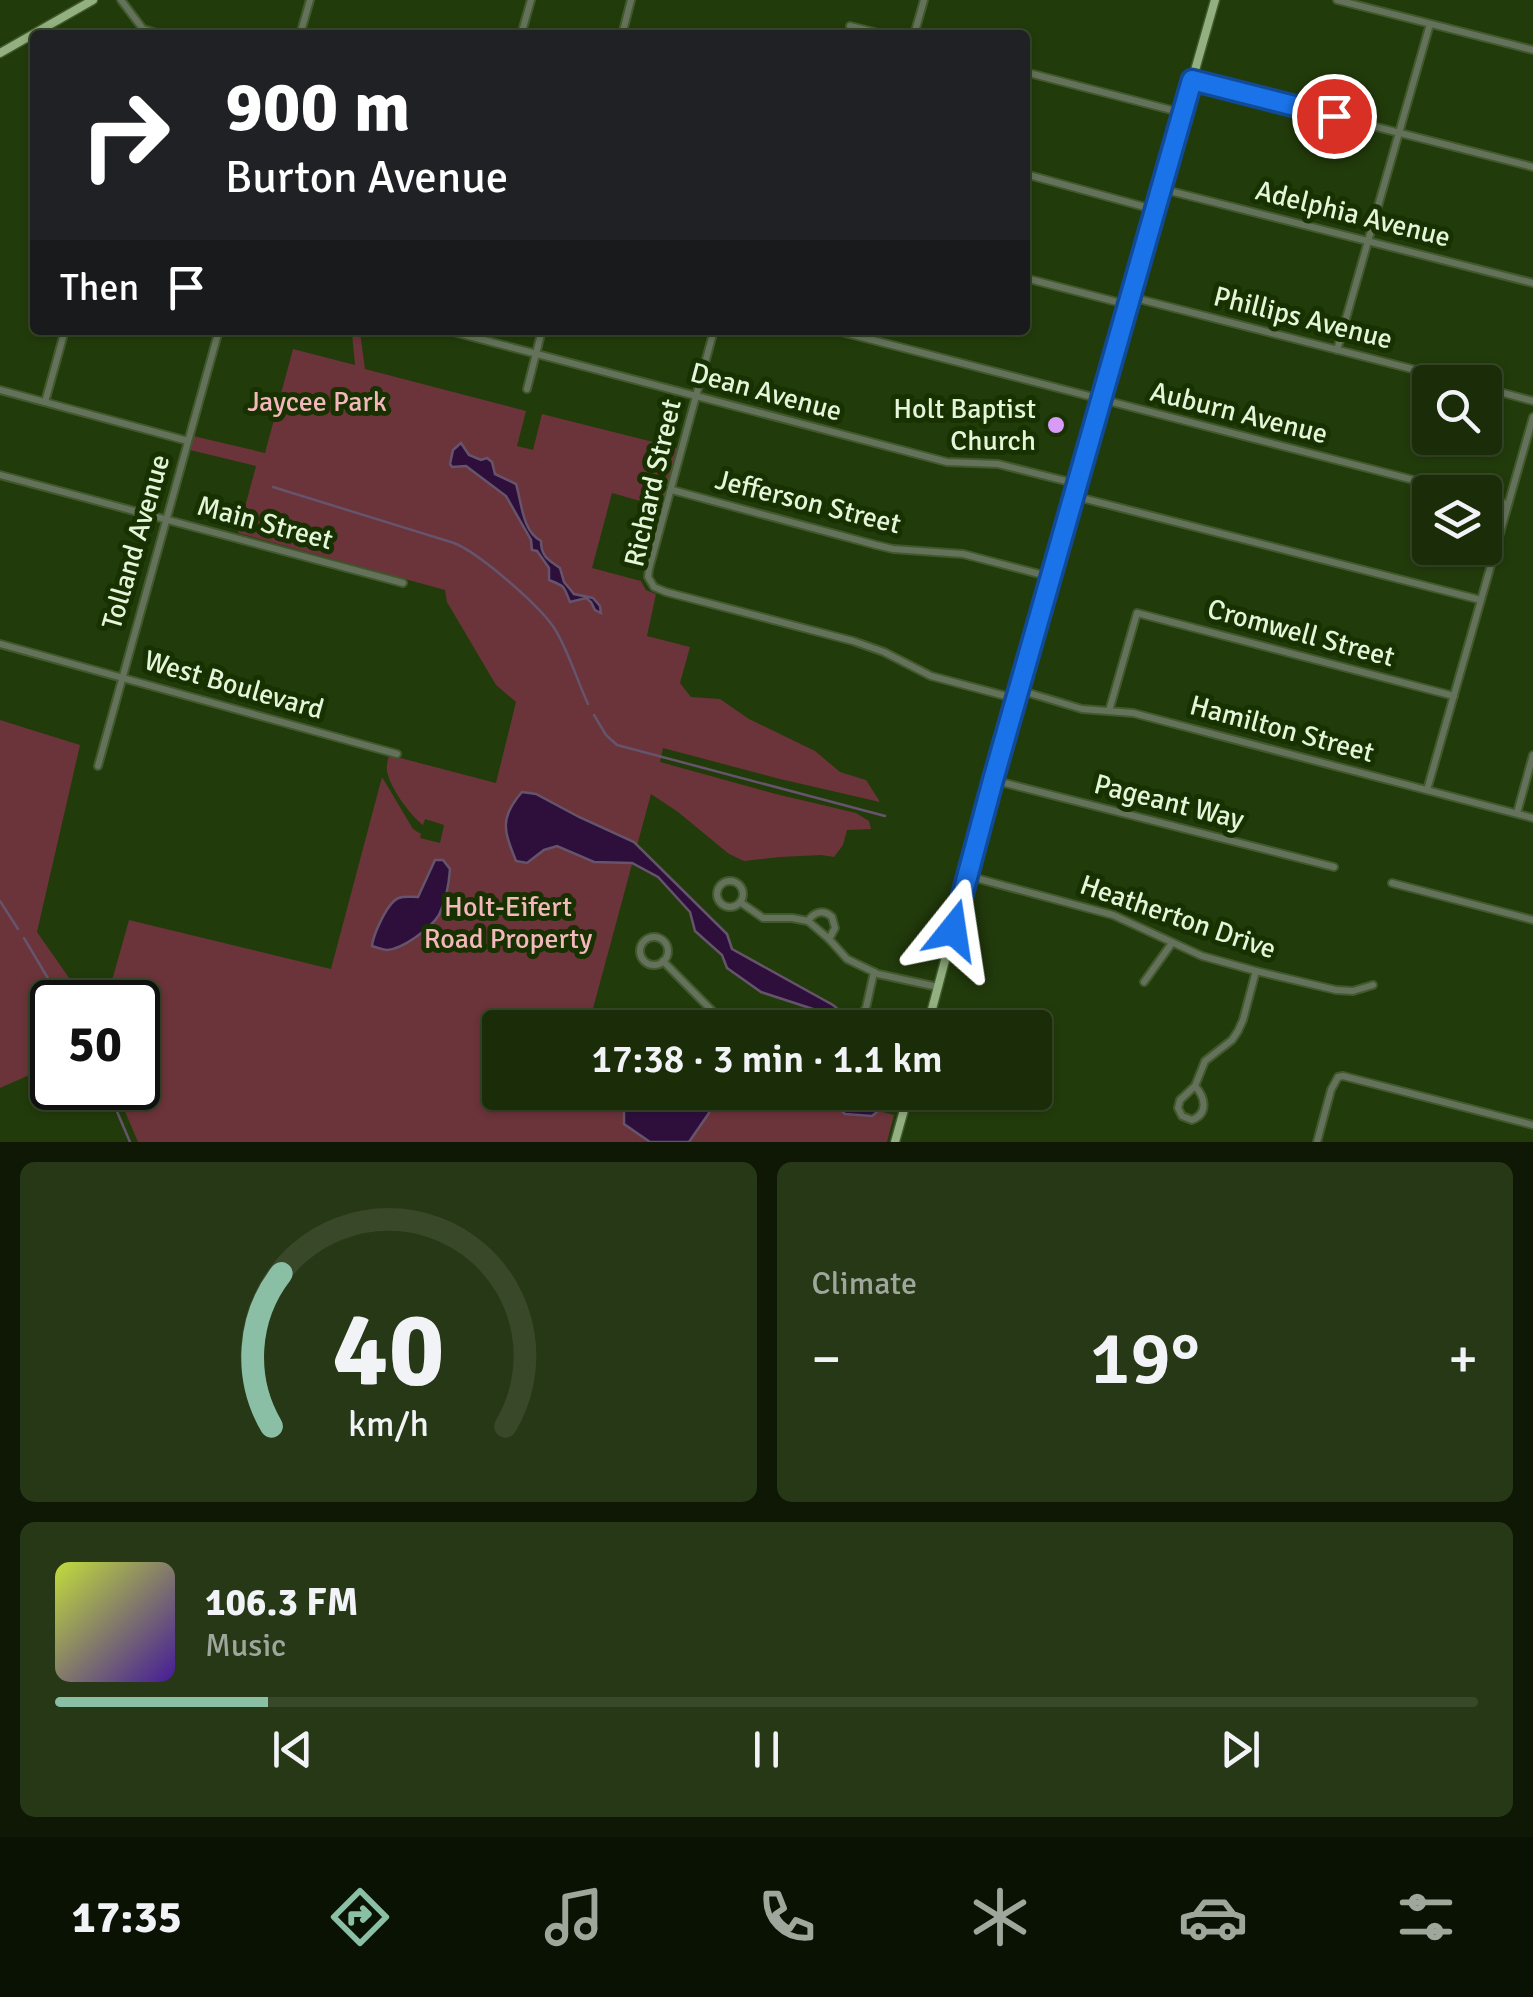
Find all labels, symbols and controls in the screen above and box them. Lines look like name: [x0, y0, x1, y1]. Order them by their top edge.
text: 900 m: [225, 64, 410, 150]
icon: right: [60, 70, 190, 200]
pin: [1292, 74, 1377, 159]
icon: arrive: [1307, 89, 1362, 144]
text: Burton Avenue: [225, 150, 508, 205]
street label: Adelphia Avenue: [1252, 173, 1454, 255]
icon: arrive: [159, 260, 214, 315]
text: Then: [60, 264, 139, 311]
street label: Phillips Avenue: [1210, 279, 1396, 357]
street label: Dean Avenue: [687, 355, 845, 429]
map controls: [1412, 365, 1502, 565]
button: search: [1412, 365, 1502, 455]
street label: Auburn Avenue: [1147, 375, 1331, 451]
park label: Jaycee Park: [247, 385, 387, 419]
place label: Holt Baptist Church: [893, 392, 1036, 458]
street label: Richard Street: [617, 396, 689, 570]
marker: Holt Baptist Church: [1045, 414, 1067, 436]
street label: Tolland Avenue: [95, 451, 177, 633]
street label: Jefferson Street: [712, 463, 904, 541]
button: layers: [1412, 475, 1502, 565]
street label: Main Street: [194, 489, 337, 557]
street label: Cromwell Street: [1204, 592, 1398, 674]
street label: West Boulevard: [140, 643, 328, 727]
street label: Hamilton Street: [1186, 688, 1378, 770]
street label: Pageant Way: [1091, 767, 1247, 837]
street label: Heatherton Drive: [1076, 868, 1280, 966]
position arrow: [901, 878, 1005, 982]
park label: Holt-Eifert Road Property: [424, 890, 592, 956]
speed limit sign: 50: [30, 980, 160, 1110]
text: 17:38 · 3 min · 1.1 km: [591, 1036, 943, 1083]
text: Climate: [812, 1264, 917, 1303]
text: 40: [332, 1286, 444, 1414]
text: 19°: [1090, 1312, 1200, 1405]
text: −: [812, 1325, 841, 1393]
text: +: [1448, 1325, 1478, 1393]
text: km/h: [348, 1402, 429, 1446]
text: 106.3 FM: [205, 1579, 358, 1626]
text: Music: [205, 1626, 286, 1665]
icon: previous: [265, 1722, 320, 1777]
icon: pause: [739, 1722, 794, 1777]
icon: next: [1213, 1722, 1268, 1777]
icon: directions: [325, 1882, 395, 1952]
icon: music: [539, 1882, 609, 1952]
icon: phone: [752, 1882, 822, 1952]
icon: climate: [965, 1882, 1035, 1952]
icon: car: [1178, 1882, 1248, 1952]
icon: filters: [1391, 1882, 1461, 1952]
text: 17:35: [72, 1890, 182, 1945]

